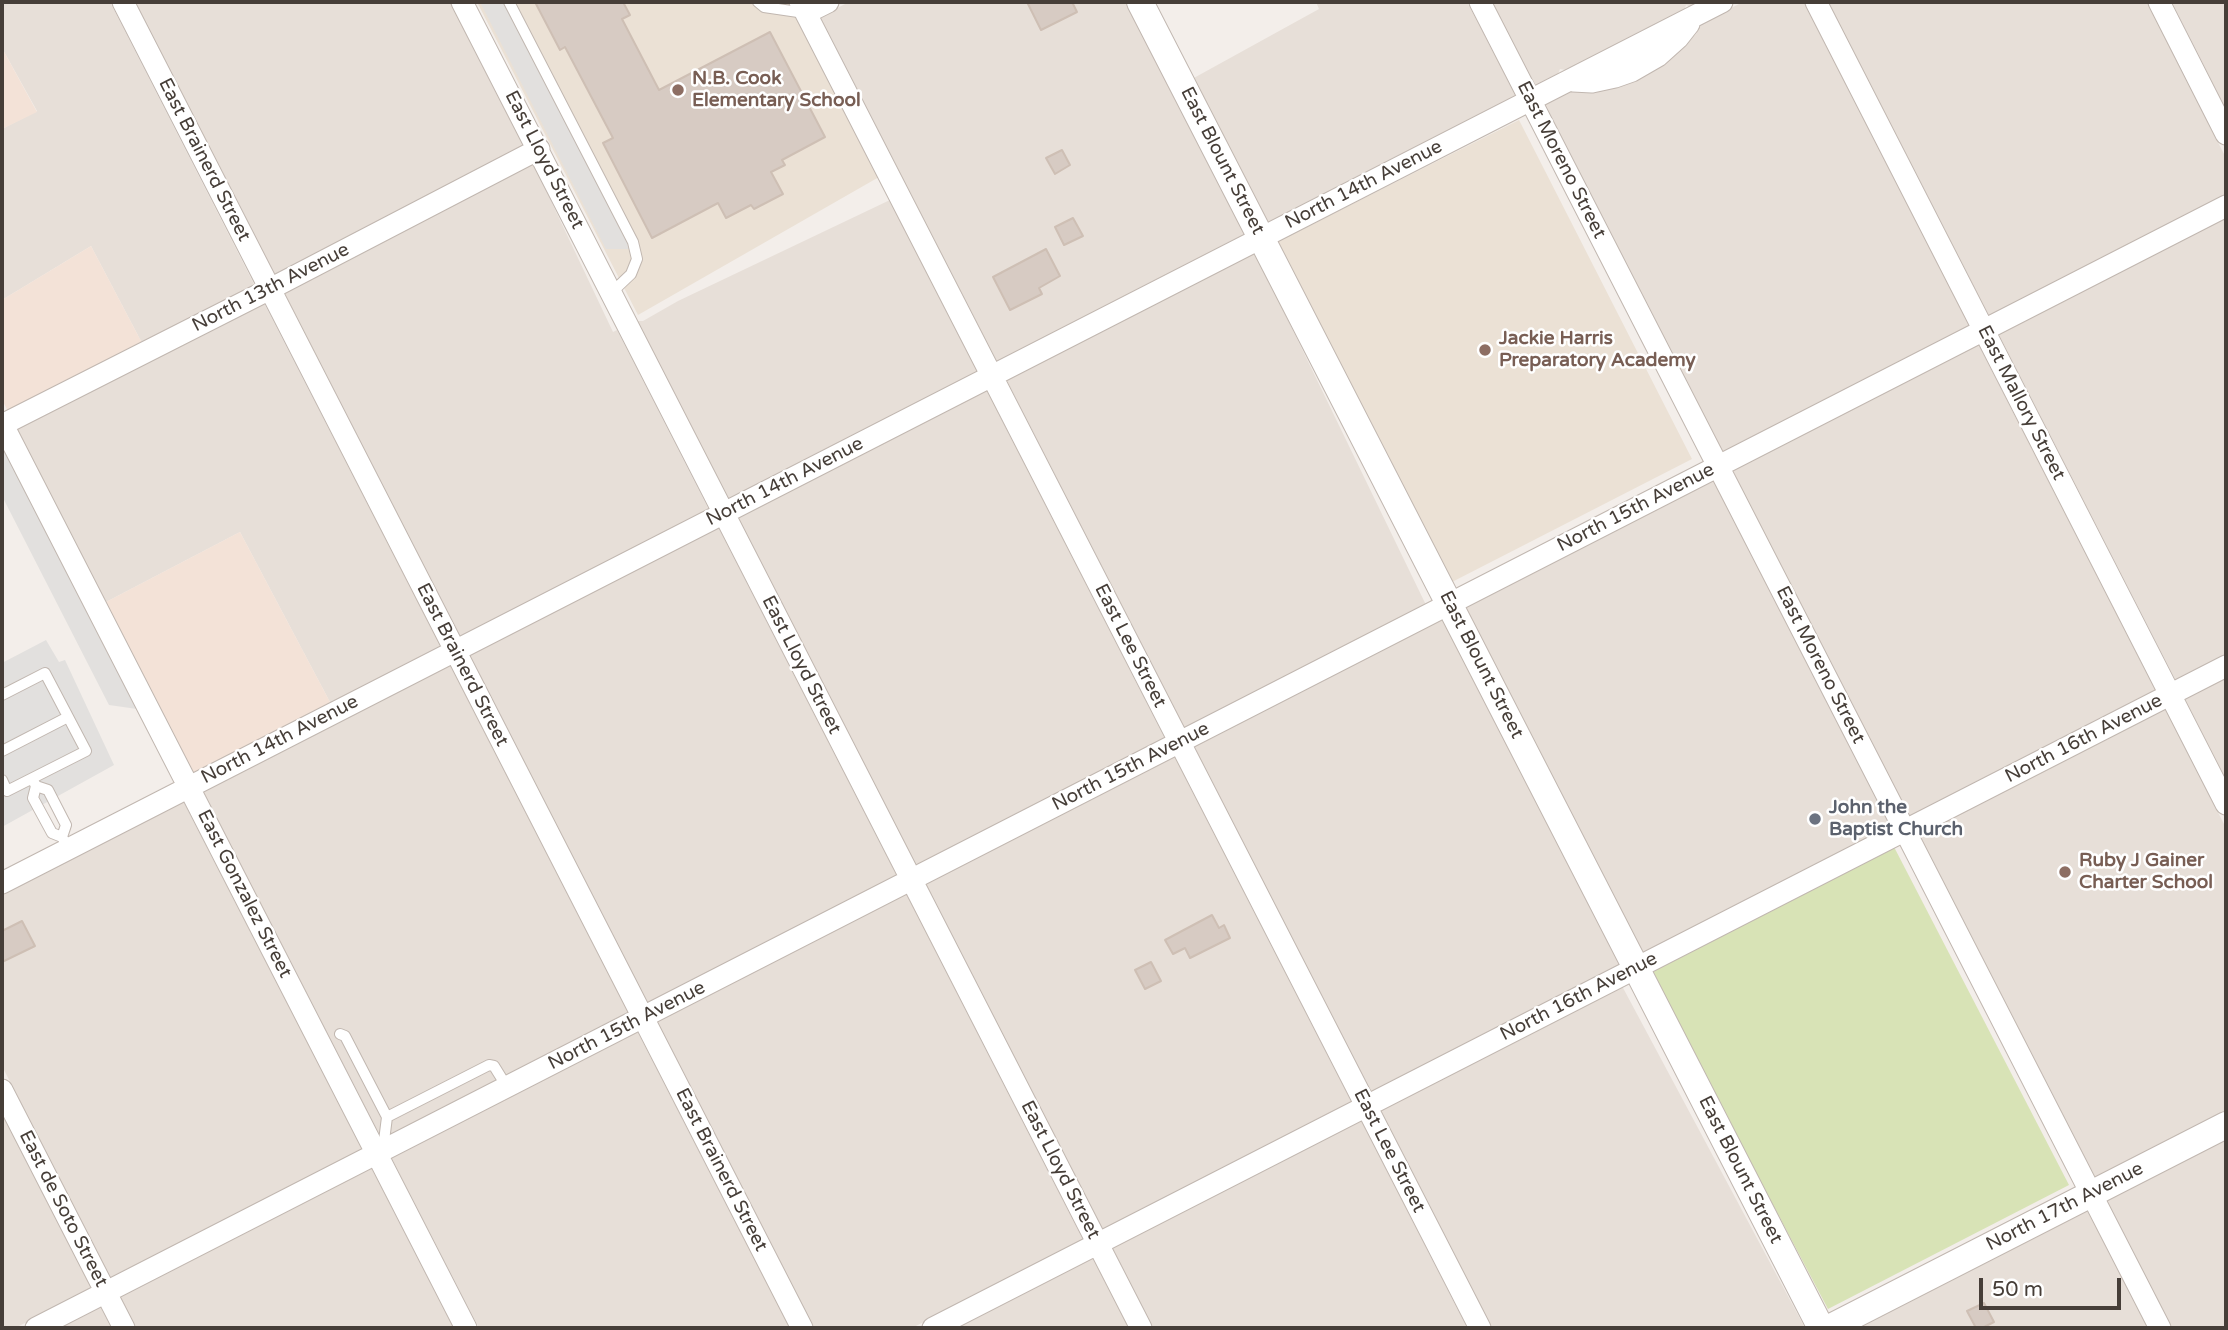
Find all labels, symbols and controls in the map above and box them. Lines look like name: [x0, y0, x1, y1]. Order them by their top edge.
place label: N.B. Cook Elementary School: [692, 68, 861, 112]
street label: East Brainerd Street: [153, 75, 255, 245]
street label: East Moreno Street: [1511, 77, 1611, 243]
marker: N.B. Cook Elementary School: [670, 82, 686, 98]
street label: East Blount Street: [1175, 83, 1269, 239]
street label: East Lloyd Street: [499, 87, 589, 233]
street label: North 14th Avenue: [1282, 136, 1446, 234]
street label: North 13th Avenue: [189, 239, 353, 337]
street label: East Mallory Street: [1972, 322, 2070, 484]
place label: Jackie Harris Preparatory Academy: [1499, 328, 1696, 372]
marker: Jackie Harris Preparatory Academy: [1477, 342, 1493, 358]
street label: North 14th Avenue: [703, 433, 867, 531]
street label: North 15th Avenue: [1554, 459, 1718, 557]
street label: East Brainerd Street: [411, 580, 513, 750]
street label: East Lee Street: [1089, 580, 1171, 712]
street label: East Moreno Street: [1770, 582, 1870, 748]
street label: East Blount Street: [1434, 587, 1528, 743]
street label: East Lloyd Street: [756, 592, 846, 738]
street label: North 16th Avenue: [2002, 690, 2166, 788]
street label: North 14th Avenue: [198, 691, 362, 789]
street label: North 15th Avenue: [1049, 718, 1213, 816]
place label: John the Baptist Church: [1829, 797, 1963, 841]
street label: East Gonzalez Street: [192, 806, 296, 982]
marker: John the Baptist Church: [1807, 811, 1823, 827]
place label: Ruby J Gainer Charter School: [2079, 850, 2213, 894]
marker: Ruby J Gainer Charter School: [2057, 864, 2073, 880]
street label: North 16th Avenue: [1497, 948, 1661, 1046]
street label: North 15th Avenue: [545, 977, 709, 1075]
street label: East Brainerd Street: [670, 1085, 772, 1255]
street label: East Lee Street: [1348, 1085, 1430, 1217]
street label: East Blount Street: [1693, 1092, 1787, 1248]
street label: East Lloyd Street: [1015, 1097, 1105, 1243]
street label: East de Soto Street: [14, 1127, 112, 1291]
street label: North 17th Avenue: [1983, 1158, 2147, 1256]
scale bar: [1983, 1264, 2125, 1308]
text: 50 m: [1992, 1277, 2043, 1302]

